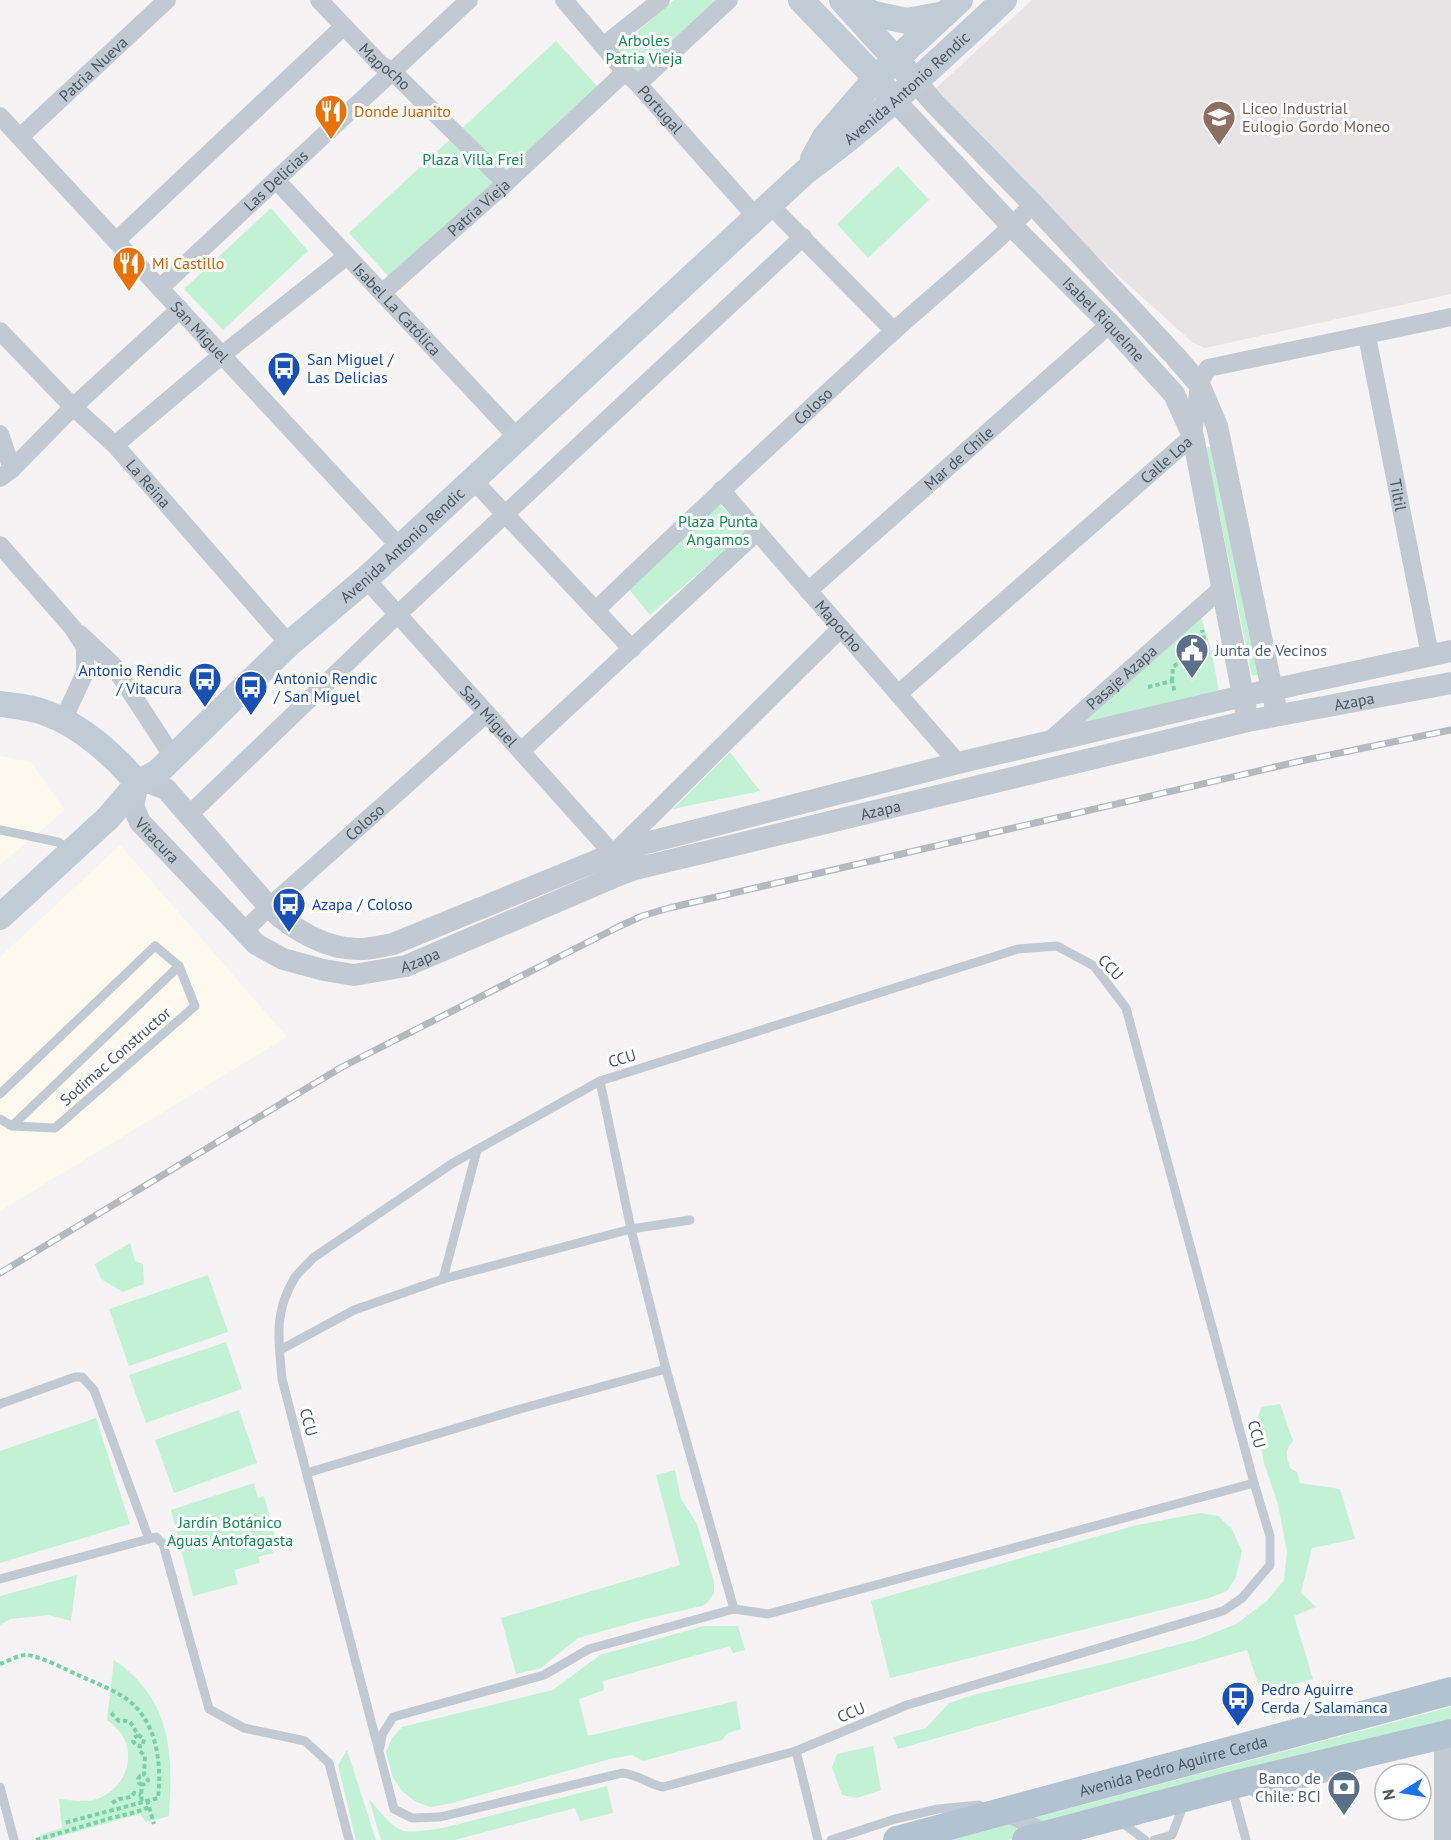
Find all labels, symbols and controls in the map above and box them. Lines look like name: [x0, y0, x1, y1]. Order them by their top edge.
street label: Avenida Antonio Rendic: [840, 27, 974, 149]
park label: Arboles Patria Vieja: [606, 30, 682, 68]
street label: Patria Nueva: [55, 32, 132, 106]
street label: Mapocho: [355, 39, 415, 94]
street label: Portugal: [634, 81, 688, 138]
restaurant icon: Donde Juanito: [313, 93, 349, 140]
place label: Liceo Industrial Eulogio Gordo Moneo: [1242, 98, 1390, 136]
school or university icon: Liceo Industrial Eulogio Gordo Moneo: [1201, 99, 1237, 146]
place label: Donde Juanito: [354, 101, 451, 121]
street label: Las Delicias: [239, 145, 312, 215]
park label: Plaza Villa Frei: [422, 149, 524, 169]
street label: Patria Vieja: [443, 174, 514, 240]
restaurant icon: Mi Castillo: [111, 245, 147, 292]
place label: Mi Castillo: [152, 253, 224, 273]
street label: Isabel La Católica: [349, 258, 445, 360]
street label: Isabel Riquelme: [1058, 272, 1149, 366]
street label: San Miguel: [167, 297, 234, 367]
place label: San Miguel / Las Delicias: [307, 349, 395, 387]
bus stop icon: San Miguel / Las Delicias: [266, 350, 302, 397]
street label: Coloso: [789, 383, 836, 429]
street label: Mar de Chile: [920, 422, 998, 494]
street label: Calle Loa: [1136, 432, 1196, 488]
street label: La Reina: [122, 455, 175, 512]
street label: Tiltil: [1385, 477, 1411, 513]
street label: Avenida Antonio Rendic: [336, 483, 468, 607]
park label: Plaza Punta Angamos: [678, 511, 758, 549]
street label: Mapocho: [811, 596, 867, 656]
public building icon: Junta de Vecinos: [1174, 632, 1210, 679]
street label: Pasaje Azapa: [1082, 640, 1161, 714]
place label: Junta de Vecinos: [1214, 640, 1327, 660]
place label: Antonio Rendic / Vitacura: [78, 660, 182, 698]
bus stop icon: Antonio Rendic / Vitacura: [187, 661, 223, 708]
place label: Antonio Rendic / San Miguel: [273, 668, 378, 706]
bus stop icon: Antonio Rendic / San Miguel: [233, 669, 269, 716]
street label: San Miguel: [456, 681, 522, 751]
street label: Azapa: [1332, 688, 1376, 715]
street label: Azapa: [858, 795, 903, 824]
street label: Coloso: [341, 799, 388, 845]
street label: Vitacura: [130, 812, 184, 867]
bus stop icon: Azapa / Coloso: [271, 886, 307, 933]
place label: Azapa / Coloso: [312, 894, 413, 914]
street label: Azapa: [399, 943, 443, 977]
street label: CCU: [1094, 950, 1128, 984]
street label: Sodimac Constructor: [55, 1002, 175, 1110]
street label: CCU: [606, 1044, 638, 1072]
street label: CCU: [296, 1406, 322, 1438]
street label: CCU: [1244, 1418, 1270, 1450]
park label: Jardín Botánico Aguas Antofagasta: [167, 1512, 293, 1550]
place label: Pedro Aguirre Cerda / Salamanca: [1261, 1679, 1388, 1717]
bus stop icon: Pedro Aguirre Cerda / Salamanca: [1220, 1680, 1256, 1727]
street label: CCU: [834, 1697, 868, 1727]
street label: Avenida Pedro Aguirre Cerda: [1077, 1731, 1269, 1801]
north arrow: [1373, 1762, 1433, 1822]
place label: Banco de Chile: BCI: [1255, 1768, 1321, 1806]
bank icon: Banco de Chile: BCI: [1326, 1769, 1362, 1816]
text: N: [1377, 1788, 1399, 1802]

